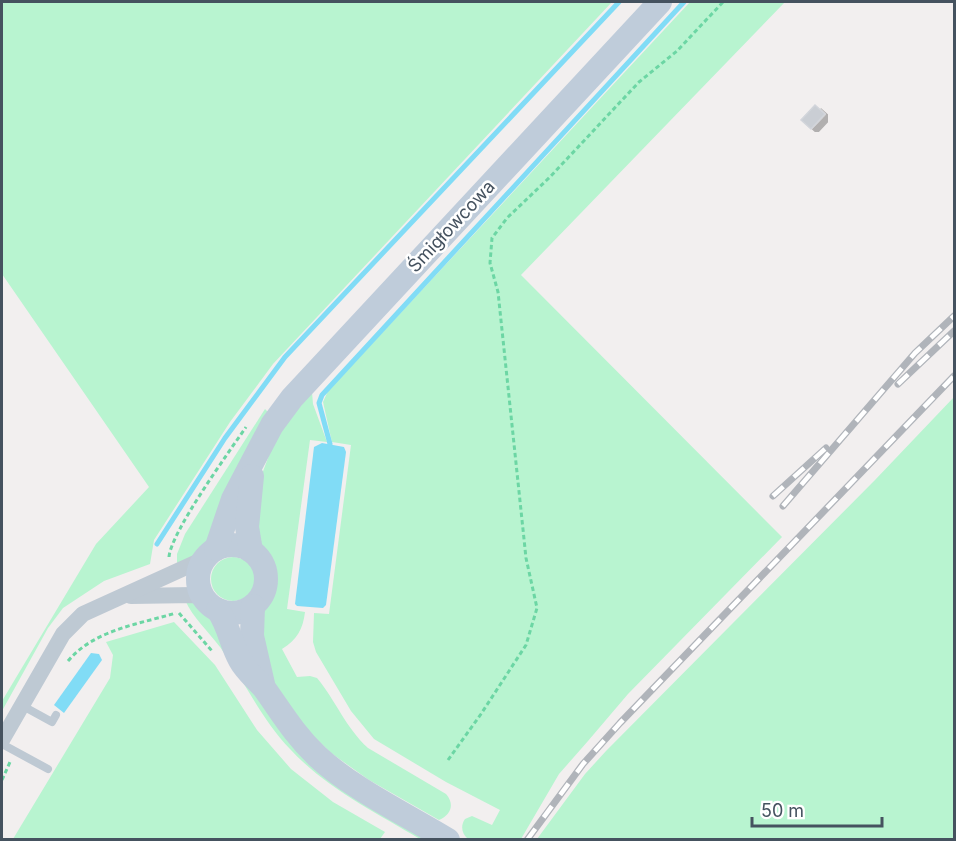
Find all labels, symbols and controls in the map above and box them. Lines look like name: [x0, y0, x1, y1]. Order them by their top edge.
street label: Śmigłowcowa: [403, 175, 499, 276]
scale bar: [752, 790, 882, 828]
text: 50 m: [761, 800, 804, 821]

